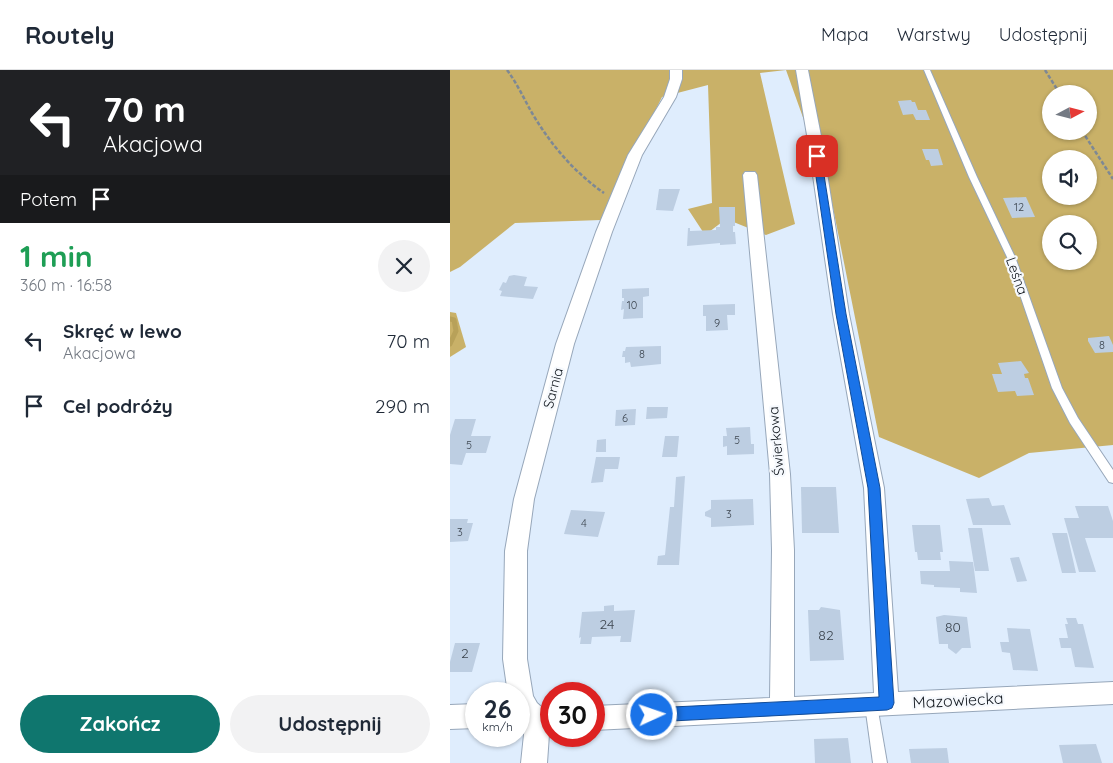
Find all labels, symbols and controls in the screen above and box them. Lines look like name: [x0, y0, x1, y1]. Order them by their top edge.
text: Routely: [25, 20, 115, 50]
text: Mapa: [821, 23, 869, 46]
text: Warstwy: [897, 23, 971, 46]
text: Udostępnij: [999, 23, 1088, 46]
north arrow: [1042, 85, 1098, 140]
map controls: [1042, 85, 1097, 270]
text: 70 m: [103, 87, 186, 131]
icon: left: [20, 90, 85, 155]
text: Akacjowa: [103, 130, 203, 158]
pin: [796, 135, 838, 177]
icon: arrive: [803, 142, 831, 170]
button: sound: [1042, 150, 1097, 205]
icon: arrive: [87, 185, 115, 213]
text: Potem: [20, 187, 77, 211]
house number: 12: [1014, 200, 1024, 214]
button: search: [1042, 215, 1097, 270]
text: 1 min: [20, 237, 93, 275]
button: close: [378, 240, 430, 292]
street label: Leśna: [1002, 255, 1032, 297]
text: 360 m · 16:58: [20, 275, 112, 295]
house number: 10: [627, 298, 637, 312]
house number: 9: [714, 316, 720, 330]
text: Skręć w lewo: [63, 319, 182, 343]
icon: left: [20, 327, 48, 355]
text: 70 m: [386, 329, 430, 353]
house number: 8: [1099, 338, 1105, 352]
text: Akacjowa: [63, 343, 136, 363]
house number: 8: [639, 347, 645, 361]
street label: Sarnia: [539, 366, 567, 410]
icon: arrive: [20, 392, 48, 420]
text: Cel podróży: [63, 394, 173, 418]
text: 290 m: [375, 394, 430, 418]
street label: Świerkowa: [764, 406, 788, 476]
house number: 6: [622, 411, 628, 425]
house number: 5: [734, 433, 740, 447]
house number: 5: [466, 438, 472, 452]
house number: 3: [726, 507, 732, 521]
house number: 4: [581, 516, 587, 530]
house number: 3: [457, 525, 463, 539]
house number: 24: [600, 615, 614, 633]
house number: 80: [945, 618, 961, 636]
house number: 82: [818, 626, 834, 644]
house number: 2: [461, 644, 469, 662]
speed limit sign: 30: [540, 682, 605, 747]
position arrow: [625, 688, 677, 740]
street label: Mazowiecka: [912, 688, 1004, 712]
text: 26: [483, 693, 512, 724]
button: Zakończ: [20, 695, 220, 753]
button: Udostępnij: [230, 695, 430, 753]
text: km/h: [482, 719, 513, 734]

